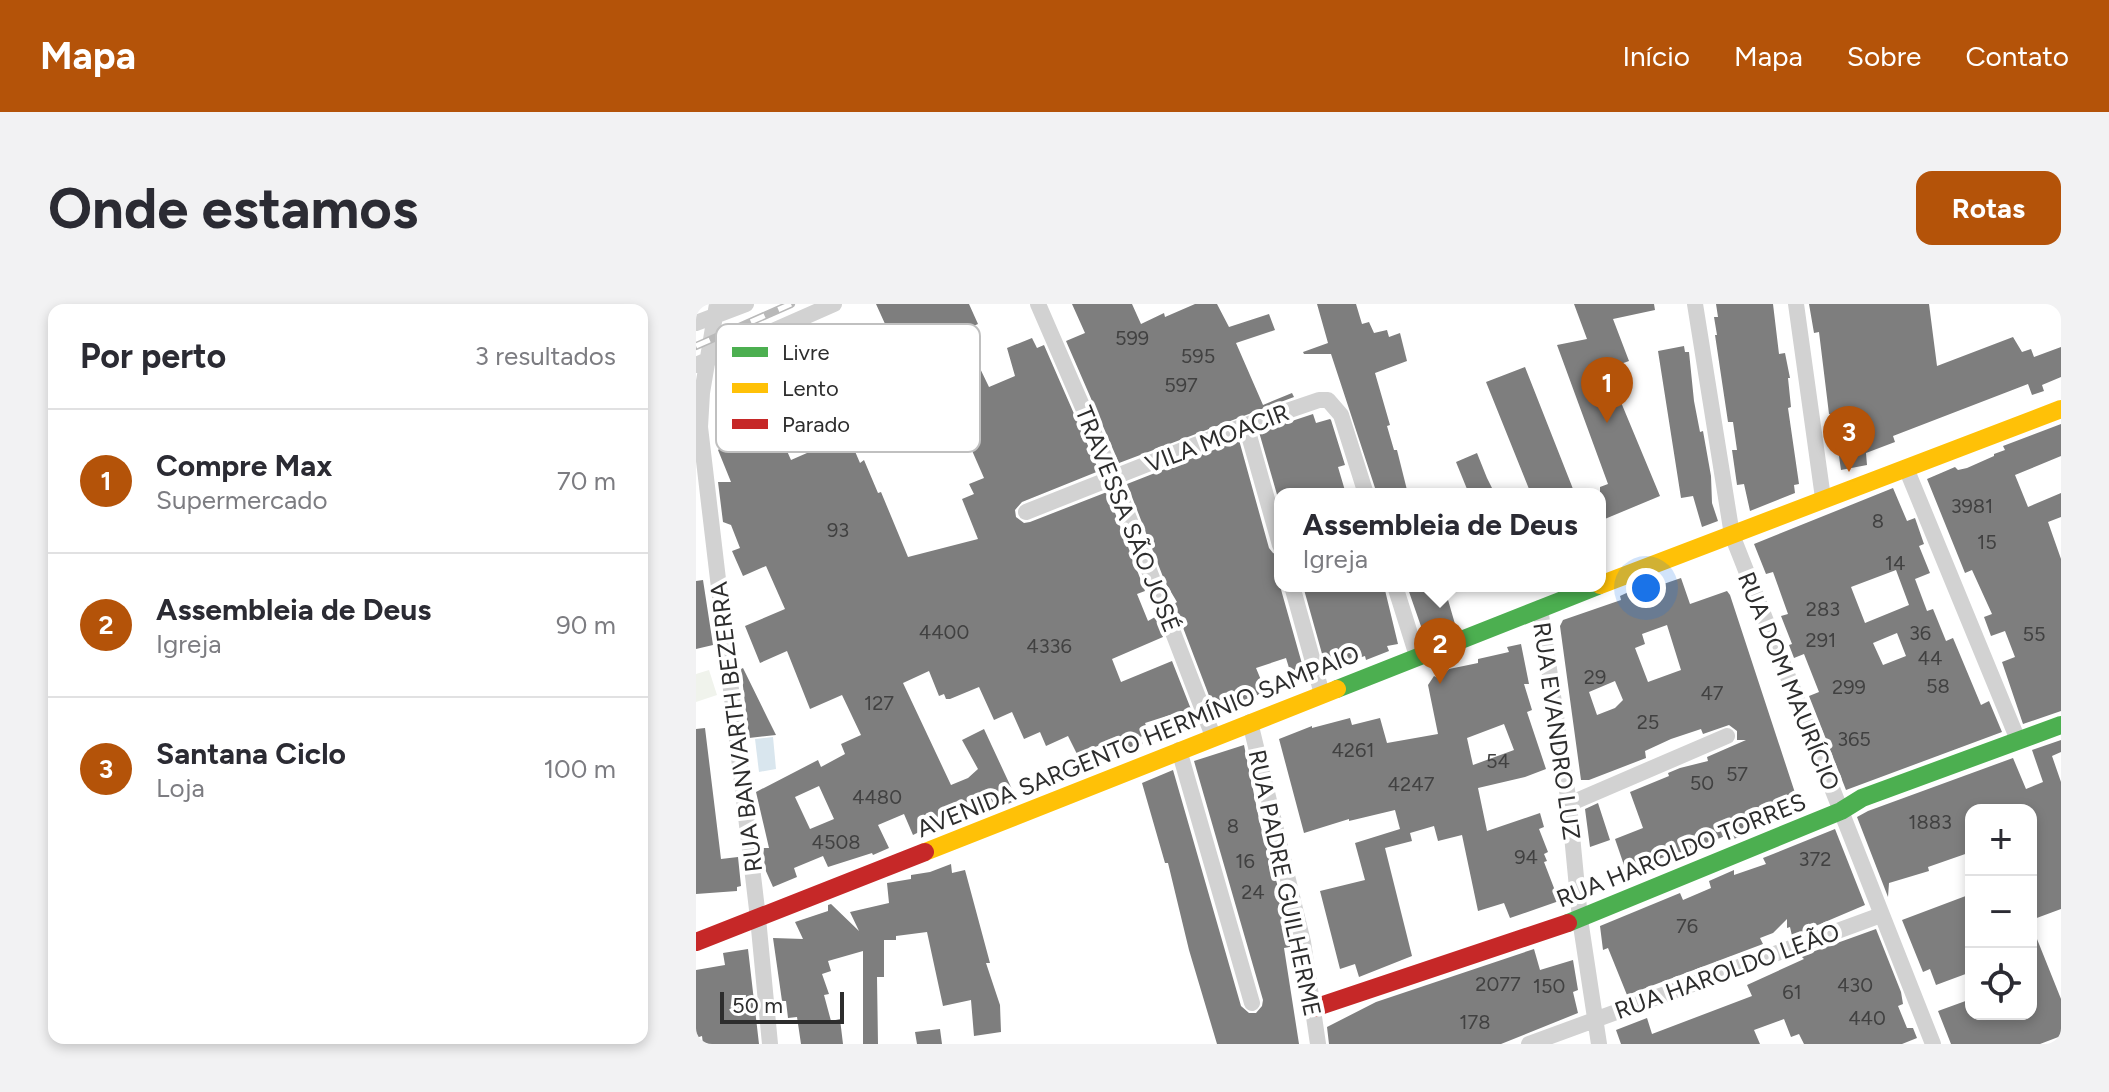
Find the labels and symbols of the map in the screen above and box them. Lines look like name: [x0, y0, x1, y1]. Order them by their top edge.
legend: [716, 324, 980, 452]
house number: 599: [1115, 326, 1149, 350]
text: Livre: [782, 339, 829, 366]
house number: 595: [1181, 344, 1215, 368]
pin: 1: [1581, 357, 1633, 423]
house number: 597: [1164, 373, 1198, 397]
text: Lento: [782, 375, 839, 402]
street label: VILA MOACIR: [1141, 397, 1293, 479]
street label: TRAVESSA SÃO JOSÉ: [1069, 402, 1187, 636]
pin: 3: [1823, 406, 1875, 472]
text: Parado: [782, 411, 850, 438]
house number: 3981: [1951, 494, 1993, 518]
house number: 8: [1872, 509, 1884, 533]
house number: 93: [827, 518, 849, 542]
house number: 15: [1977, 530, 1997, 554]
house number: 14: [1885, 551, 1905, 575]
your location: [1626, 568, 1666, 608]
street label: RUA DOM MAURÍCIO: [1732, 568, 1846, 794]
street label: RUA BANVARTH BEZERRA: [704, 579, 768, 874]
house number: 283: [1806, 597, 1840, 621]
pin: 2: [1414, 618, 1466, 684]
house number: 4400: [919, 620, 969, 644]
street label: RUA EVANDRO LUZ: [1527, 620, 1587, 842]
house number: 36: [1909, 621, 1931, 645]
house number: 55: [2023, 622, 2046, 646]
house number: 291: [1806, 628, 1836, 652]
house number: 4336: [1026, 634, 1072, 658]
street label: AVENIDA SARGENTO HERMÍNIO SAMPAIO: [912, 639, 1364, 843]
house number: 44: [1918, 646, 1942, 670]
house number: 29: [1584, 665, 1606, 689]
house number: 58: [1926, 674, 1950, 698]
house number: 299: [1832, 675, 1866, 699]
house number: 47: [1700, 681, 1724, 705]
house number: 127: [864, 691, 894, 715]
house number: 25: [1637, 710, 1659, 734]
house number: 365: [1837, 727, 1871, 751]
house number: 4261: [1331, 738, 1375, 762]
street label: RUA PADRE GUILHERME: [1243, 747, 1327, 1019]
house number: 54: [1486, 749, 1510, 773]
house number: 57: [1726, 762, 1748, 786]
house number: 50: [1690, 771, 1714, 795]
house number: 4247: [1388, 772, 1435, 796]
house number: 4480: [852, 785, 902, 809]
street label: RUA HAROLDO TORRES: [1552, 787, 1810, 913]
house number: 1883: [1908, 810, 1952, 834]
house number: 8: [1227, 814, 1239, 838]
house number: 4508: [811, 830, 861, 854]
house number: 94: [1514, 845, 1538, 869]
house number: 372: [1799, 847, 1831, 871]
house number: 16: [1235, 849, 1255, 873]
house number: 24: [1241, 880, 1265, 904]
house number: 76: [1676, 914, 1698, 938]
street label: RUA HAROLDO LEÃO: [1611, 917, 1843, 1025]
house number: 2077: [1475, 972, 1521, 996]
house number: 430: [1837, 973, 1873, 997]
house number: 150: [1533, 974, 1565, 998]
house number: 61: [1782, 980, 1802, 1004]
scale bar: [720, 988, 844, 1024]
house number: 440: [1848, 1006, 1886, 1030]
house number: 178: [1459, 1010, 1491, 1034]

